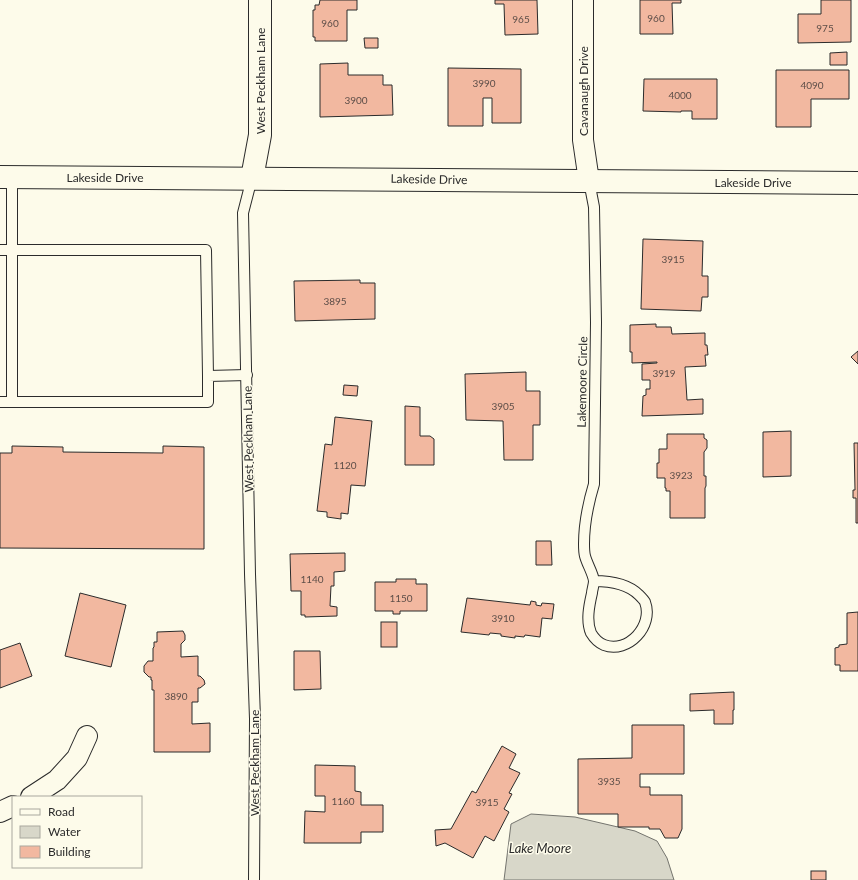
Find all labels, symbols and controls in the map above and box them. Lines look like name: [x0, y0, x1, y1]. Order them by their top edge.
house number: 960: [647, 12, 665, 24]
house number: 965: [512, 13, 530, 25]
house number: 960: [321, 17, 339, 29]
house number: 975: [816, 22, 834, 34]
street label: West Peckham Lane: [253, 28, 268, 134]
street label: Cavanaugh Drive: [576, 46, 591, 136]
house number: 3990: [472, 77, 496, 89]
house number: 4090: [800, 79, 824, 91]
house number: 4000: [668, 89, 692, 101]
house number: 3900: [344, 94, 368, 106]
street label: Lakeside Drive: [66, 170, 144, 185]
street label: Lakeside Drive: [390, 171, 468, 187]
street label: Lakeside Drive: [714, 175, 792, 190]
house number: 3915: [661, 253, 685, 265]
house number: 3895: [323, 295, 347, 307]
street label: Lakemoore Circle: [574, 336, 590, 428]
house number: 3919: [652, 367, 676, 379]
street label: West Peckham Lane: [240, 386, 256, 492]
house number: 3905: [491, 400, 515, 412]
house number: 1120: [333, 459, 357, 471]
house number: 3923: [669, 469, 693, 481]
house number: 1140: [300, 573, 324, 585]
house number: 1150: [389, 592, 413, 604]
house number: 3910: [491, 612, 515, 624]
house number: 3890: [164, 690, 188, 702]
street label: West Peckham Lane: [247, 710, 262, 816]
house number: 3935: [597, 775, 621, 787]
house number: 1160: [331, 795, 355, 807]
legend: [12, 796, 142, 868]
house number: 3915: [475, 796, 499, 808]
text: Road: [48, 804, 75, 819]
text: Water: [48, 824, 81, 839]
water label: Lake Moore: [509, 840, 571, 856]
text: Building: [48, 844, 91, 859]

